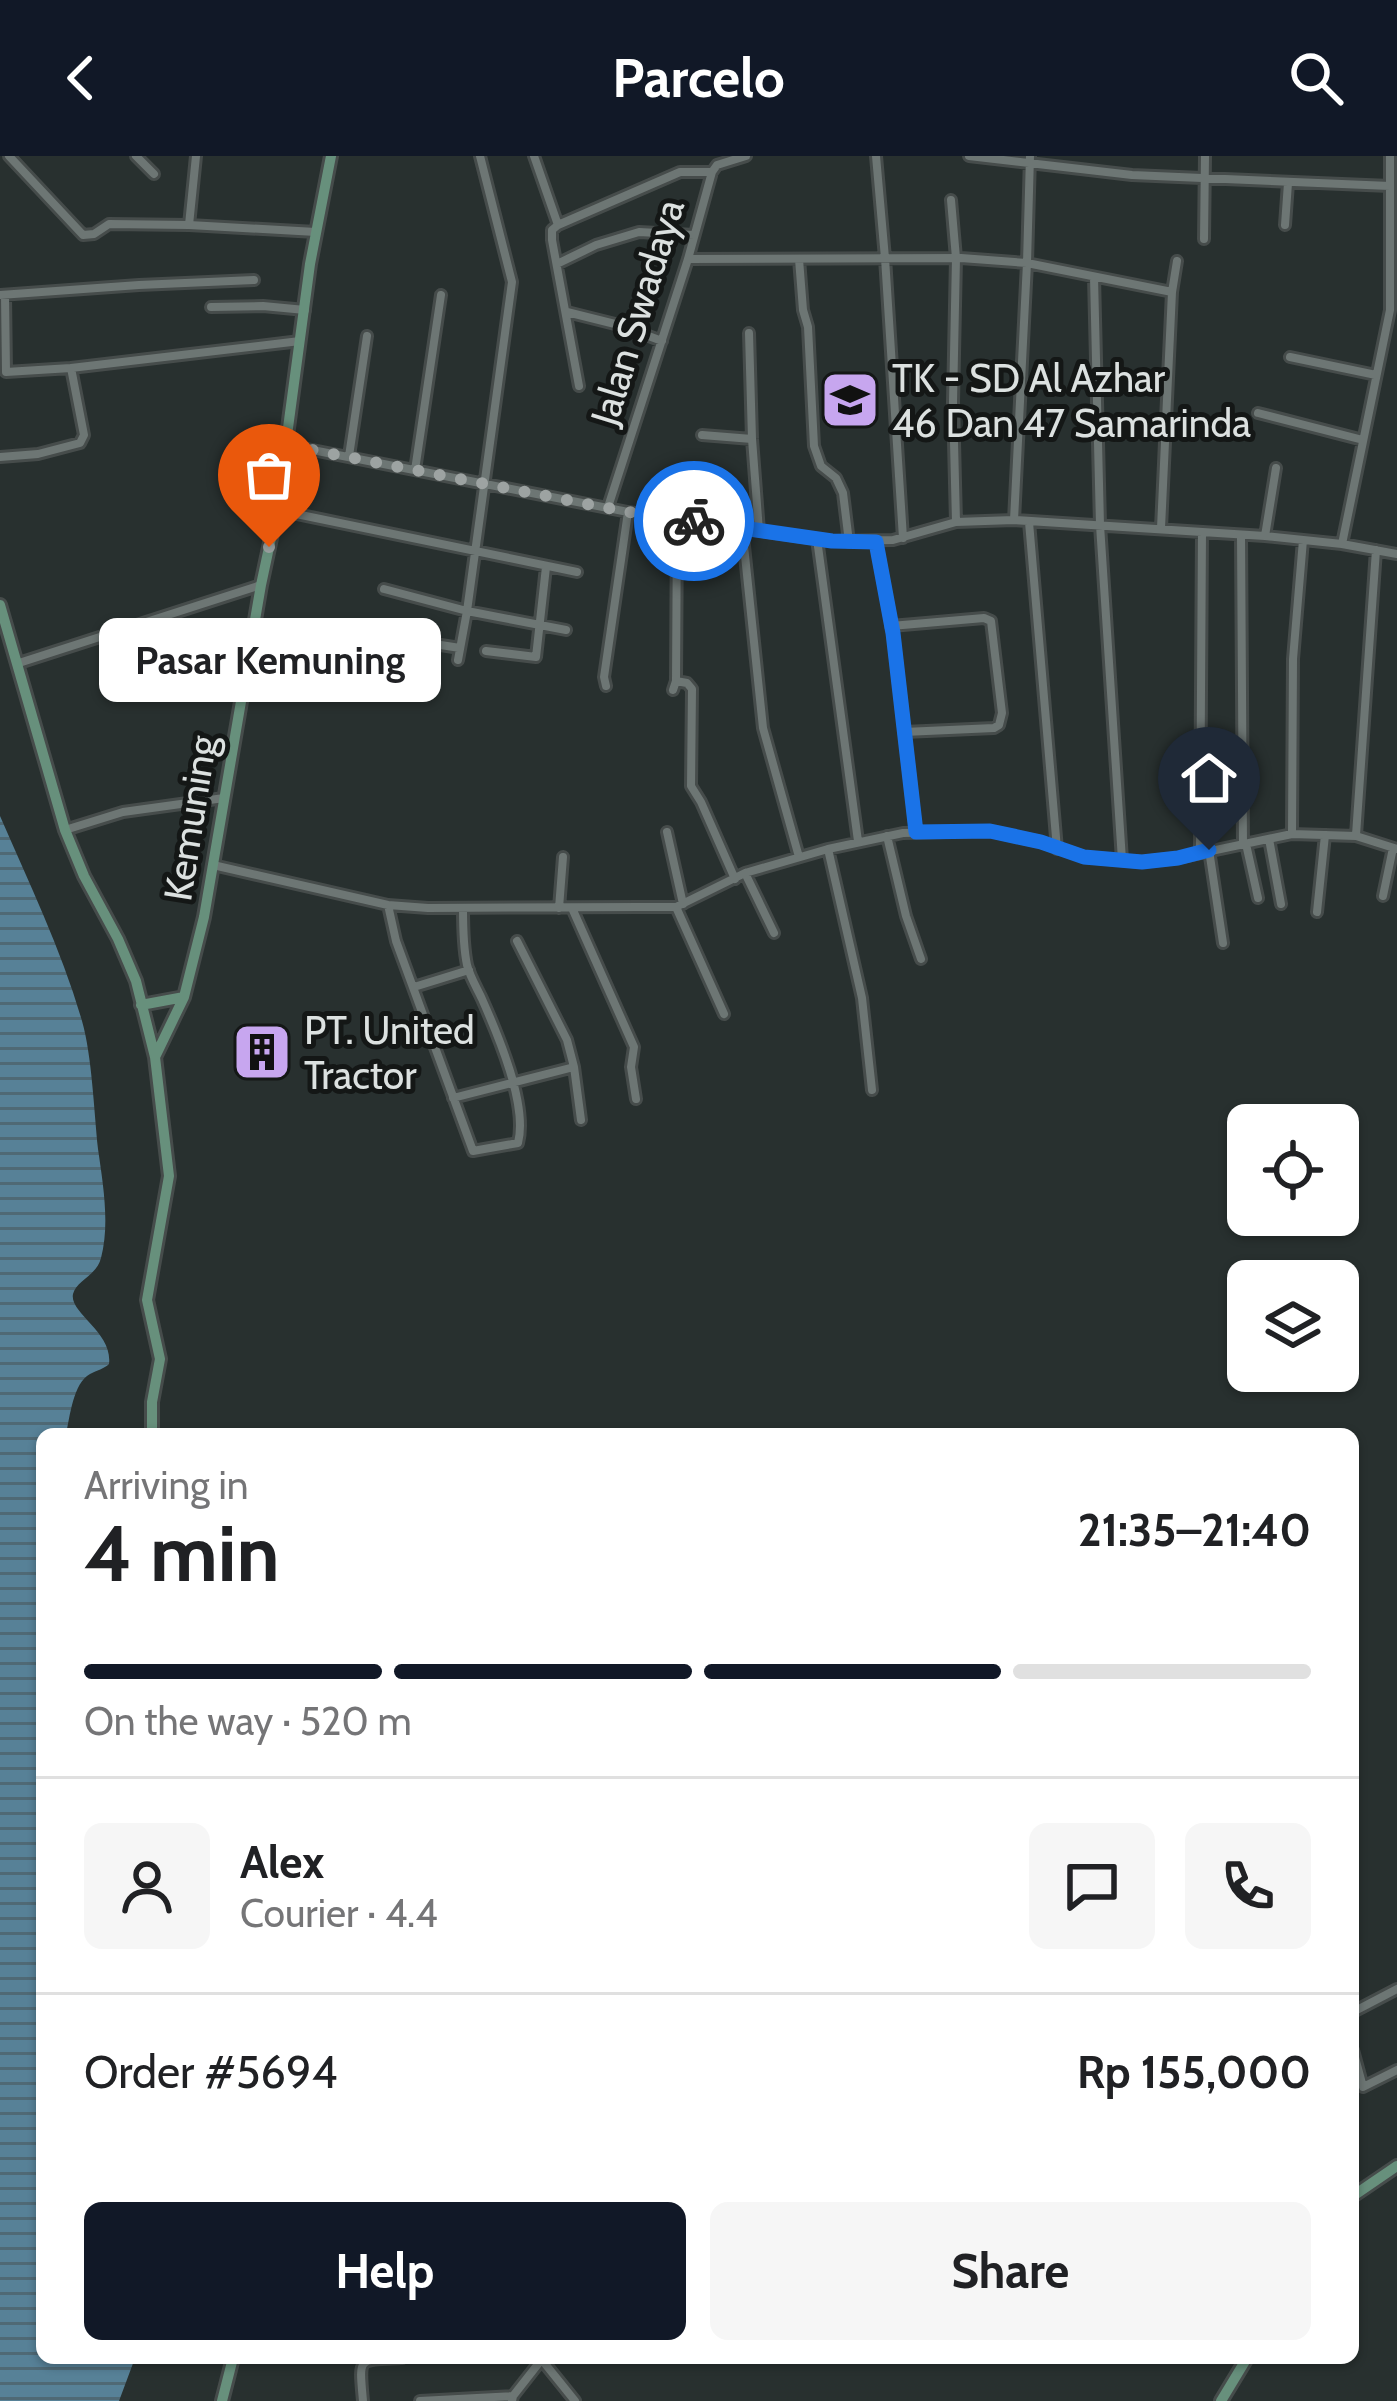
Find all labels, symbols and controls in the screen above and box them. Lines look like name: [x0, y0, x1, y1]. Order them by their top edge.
icon: back: [48, 45, 114, 111]
text: Parcelo: [612, 45, 785, 111]
icon: search: [1283, 45, 1349, 111]
street label: Jalan Swadaya: [580, 193, 694, 432]
place label: TK - SD Al Azhar 46 Dan 47 Samarinda: [892, 354, 1251, 447]
school or university icon: TK - SD Al Azhar 46 Dan 47 Samarinda: [819, 369, 881, 431]
pin: [218, 424, 320, 547]
icon: bag: [236, 442, 302, 508]
courier: [634, 461, 754, 581]
icon: bike: [661, 488, 727, 554]
callout: Pasar Kemuning: [98, 619, 440, 703]
text: Pasar Kemuning: [135, 636, 405, 684]
pin: [1158, 727, 1260, 850]
street label: Kemuning: [153, 731, 227, 904]
icon: home: [1176, 745, 1242, 811]
place label: PT. United Tractor: [304, 1006, 475, 1099]
building icon: PT. United Tractor: [231, 1021, 293, 1083]
map controls: [1227, 1104, 1359, 1392]
button: locate: [1227, 1104, 1359, 1236]
button: layers: [1227, 1260, 1359, 1392]
text: Arriving in: [84, 1461, 248, 1509]
text: 21:35–21:40: [1078, 1503, 1311, 1557]
text: 4 min: [84, 1506, 280, 1601]
text: On the way · 520 m: [84, 1697, 412, 1745]
button: person: [84, 1823, 210, 1949]
button: chat: [1029, 1823, 1155, 1949]
button: phone: [1185, 1823, 1311, 1949]
text: Alex: [240, 1835, 324, 1889]
text: Courier · 4.4: [240, 1889, 438, 1937]
text: Order #5694: [84, 2045, 338, 2099]
text: Rp 155,000: [1077, 2045, 1311, 2099]
button: Help: [84, 2202, 686, 2340]
button: Share: [710, 2202, 1311, 2340]

